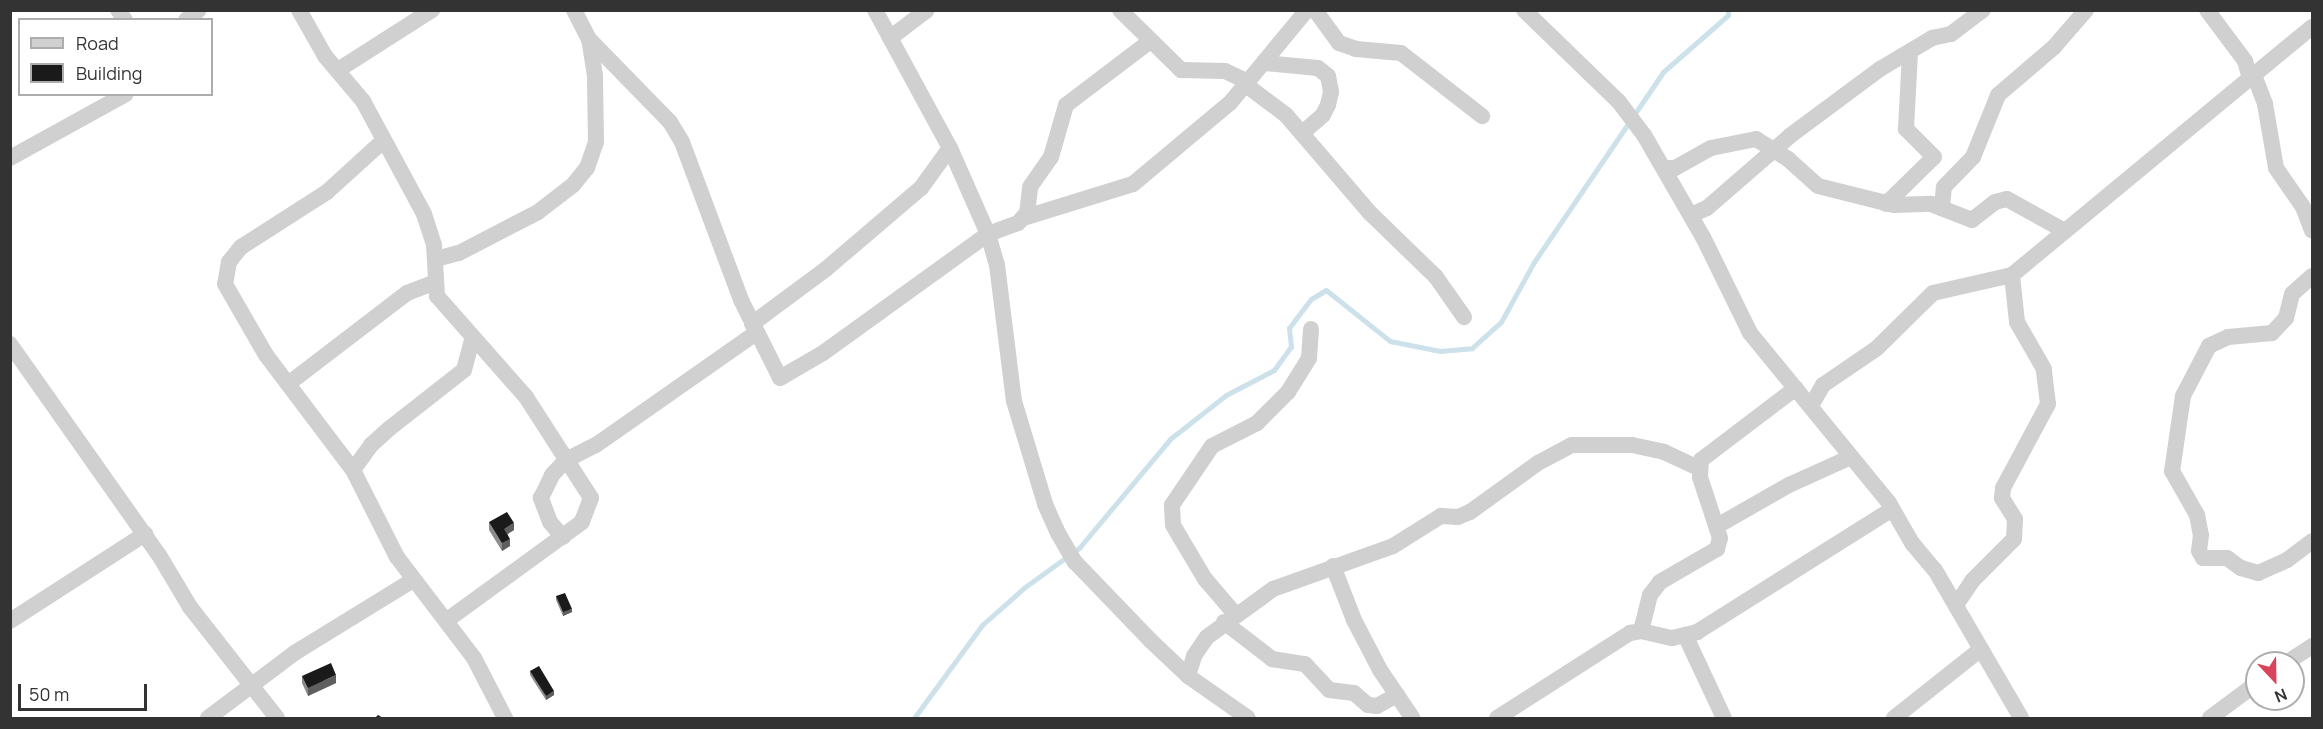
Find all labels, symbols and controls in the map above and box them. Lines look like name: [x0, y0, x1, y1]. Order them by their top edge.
legend: [18, 18, 213, 96]
text: Road: [76, 31, 119, 55]
text: Building: [76, 61, 142, 85]
north arrow: [2245, 651, 2305, 711]
scale bar: [21, 672, 150, 710]
text: 50 m: [29, 682, 69, 706]
text: N: [2272, 683, 2290, 708]

